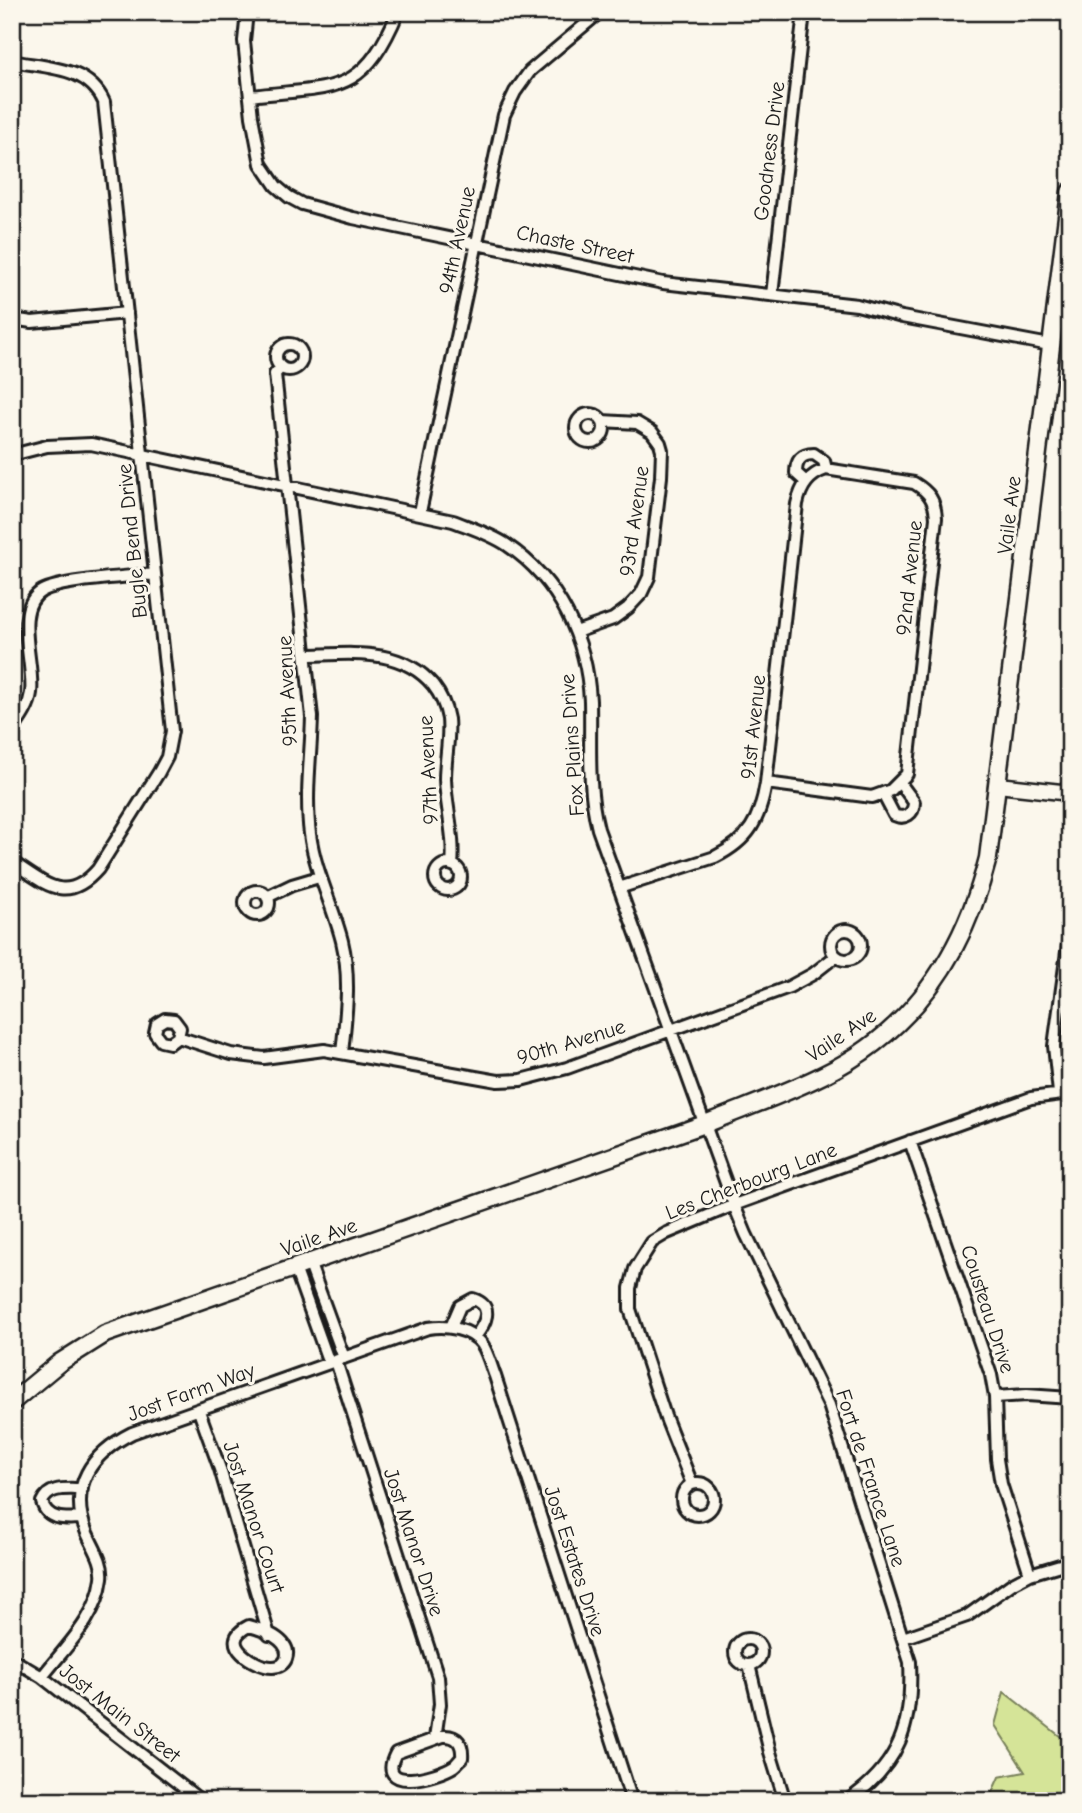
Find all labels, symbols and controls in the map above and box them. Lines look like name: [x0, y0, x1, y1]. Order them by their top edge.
street label: Goodness Drive: [749, 80, 789, 222]
street label: 94th Avenue: [434, 184, 480, 296]
street label: Chaste Street: [514, 220, 637, 268]
street label: Bugle Bend Drive: [112, 462, 152, 620]
street label: 93rd Avenue: [614, 464, 654, 578]
street label: Vaile Ave: [992, 474, 1026, 556]
street label: 92nd Avenue: [891, 519, 927, 637]
street label: 95th Avenue: [272, 635, 302, 747]
street label: Fox Plains Drive: [555, 673, 589, 817]
street label: 91st Avenue: [736, 673, 770, 781]
street label: 97th Avenue: [413, 715, 443, 825]
street label: Vaile Ave: [802, 1003, 880, 1067]
street label: 90th Avenue: [514, 1014, 628, 1070]
street label: Les Cherbourg Lane: [662, 1137, 840, 1225]
street label: Vaile Ave: [278, 1213, 360, 1261]
street label: Cousteau Drive: [956, 1242, 1020, 1376]
street label: Jost Farm Way: [124, 1358, 259, 1426]
street label: Fort de France Lane: [831, 1386, 911, 1570]
street label: Jost Manor Court: [218, 1438, 290, 1597]
street label: Jost Manor Drive: [379, 1465, 449, 1619]
street label: Jost Estates Drive: [539, 1483, 611, 1639]
street label: Jost Main Street: [55, 1658, 186, 1768]

